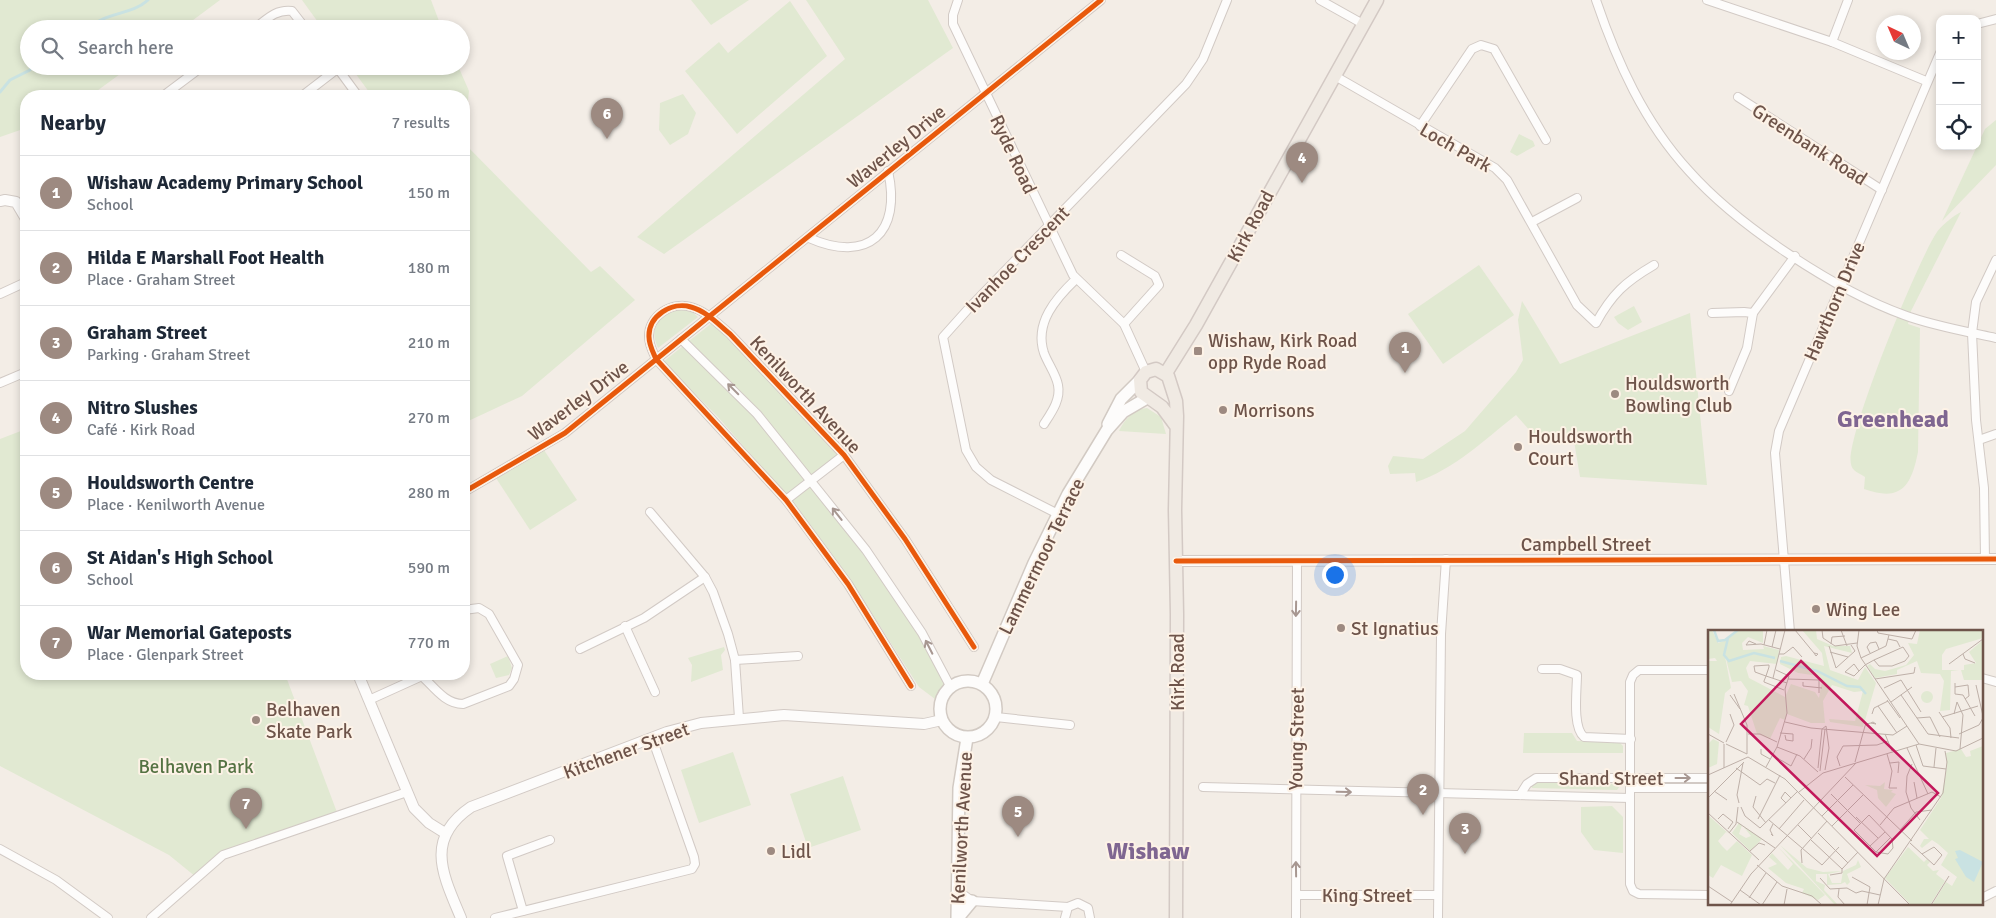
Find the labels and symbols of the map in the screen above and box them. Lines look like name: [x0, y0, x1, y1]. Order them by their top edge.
north arrow: [1876, 15, 1921, 60]
pin: 6: [591, 98, 623, 139]
street label: Greenbank Road: [1747, 99, 1872, 191]
street label: Waverley Drive: [842, 100, 951, 194]
street label: Ryde Road: [984, 111, 1042, 198]
street label: Loch Park: [1415, 118, 1496, 178]
pin: 4: [1286, 142, 1318, 183]
street label: Kirk Road: [1222, 186, 1280, 266]
street label: Ivanhoe Crescent: [961, 201, 1075, 318]
street label: Hawthorn Drive: [1799, 238, 1871, 365]
place label: Wishaw, Kirk Road opp Ryde Road: [1208, 329, 1357, 375]
street label: Kenilworth Avenue: [744, 331, 866, 459]
pin: 1: [1389, 332, 1421, 373]
marker: Wishaw, Kirk Road opp Ryde Road: [1192, 345, 1204, 357]
street label: Waverley Drive: [523, 355, 634, 446]
place label: Houldsworth Bowling Club: [1625, 372, 1732, 418]
one-way arrow: [726, 383, 739, 395]
marker: Houldsworth Bowling Club: [1609, 388, 1621, 400]
place label: Morrisons: [1233, 399, 1315, 423]
marker: Morrisons: [1217, 404, 1229, 416]
district label: Greenhead: [1837, 404, 1949, 434]
place label: Houldsworth Court: [1528, 425, 1633, 471]
marker: Houldsworth Court: [1512, 441, 1524, 453]
street label: Lammermoor Terrace: [994, 474, 1090, 639]
one-way arrow: [832, 507, 843, 520]
street label: Campbell Street: [1521, 533, 1652, 557]
your location: [1322, 562, 1348, 588]
place label: Wing Lee: [1826, 598, 1900, 622]
one-way arrow: [1291, 601, 1300, 617]
marker: Wing Lee: [1810, 603, 1822, 615]
place label: St Ignatius: [1351, 617, 1438, 641]
marker: St Ignatius: [1335, 622, 1347, 634]
inset map: [1708, 630, 1984, 906]
street label: Kirk Road: [1166, 633, 1190, 711]
one-way arrow: [924, 640, 934, 655]
street label: Young Street: [1284, 687, 1310, 791]
place label: Belhaven Skate Park: [266, 698, 353, 744]
marker: Belhaven Skate Park: [250, 714, 262, 726]
street label: Kitchener Street: [560, 717, 693, 785]
street label: Kenilworth Avenue: [946, 751, 978, 905]
park label: Belhaven Park: [138, 755, 254, 779]
street label: Shand Street: [1559, 767, 1664, 791]
one-way arrow: [1674, 773, 1691, 783]
pin: 2: [1407, 774, 1439, 815]
one-way arrow: [1335, 787, 1351, 797]
pin: 7: [230, 788, 262, 829]
pin: 5: [1002, 796, 1034, 837]
pin: 3: [1449, 813, 1481, 854]
district label: Wishaw: [1107, 836, 1190, 866]
place label: Lidl: [781, 840, 811, 864]
marker: Lidl: [765, 845, 777, 857]
one-way arrow: [1292, 862, 1301, 878]
street label: King Street: [1322, 884, 1413, 908]

